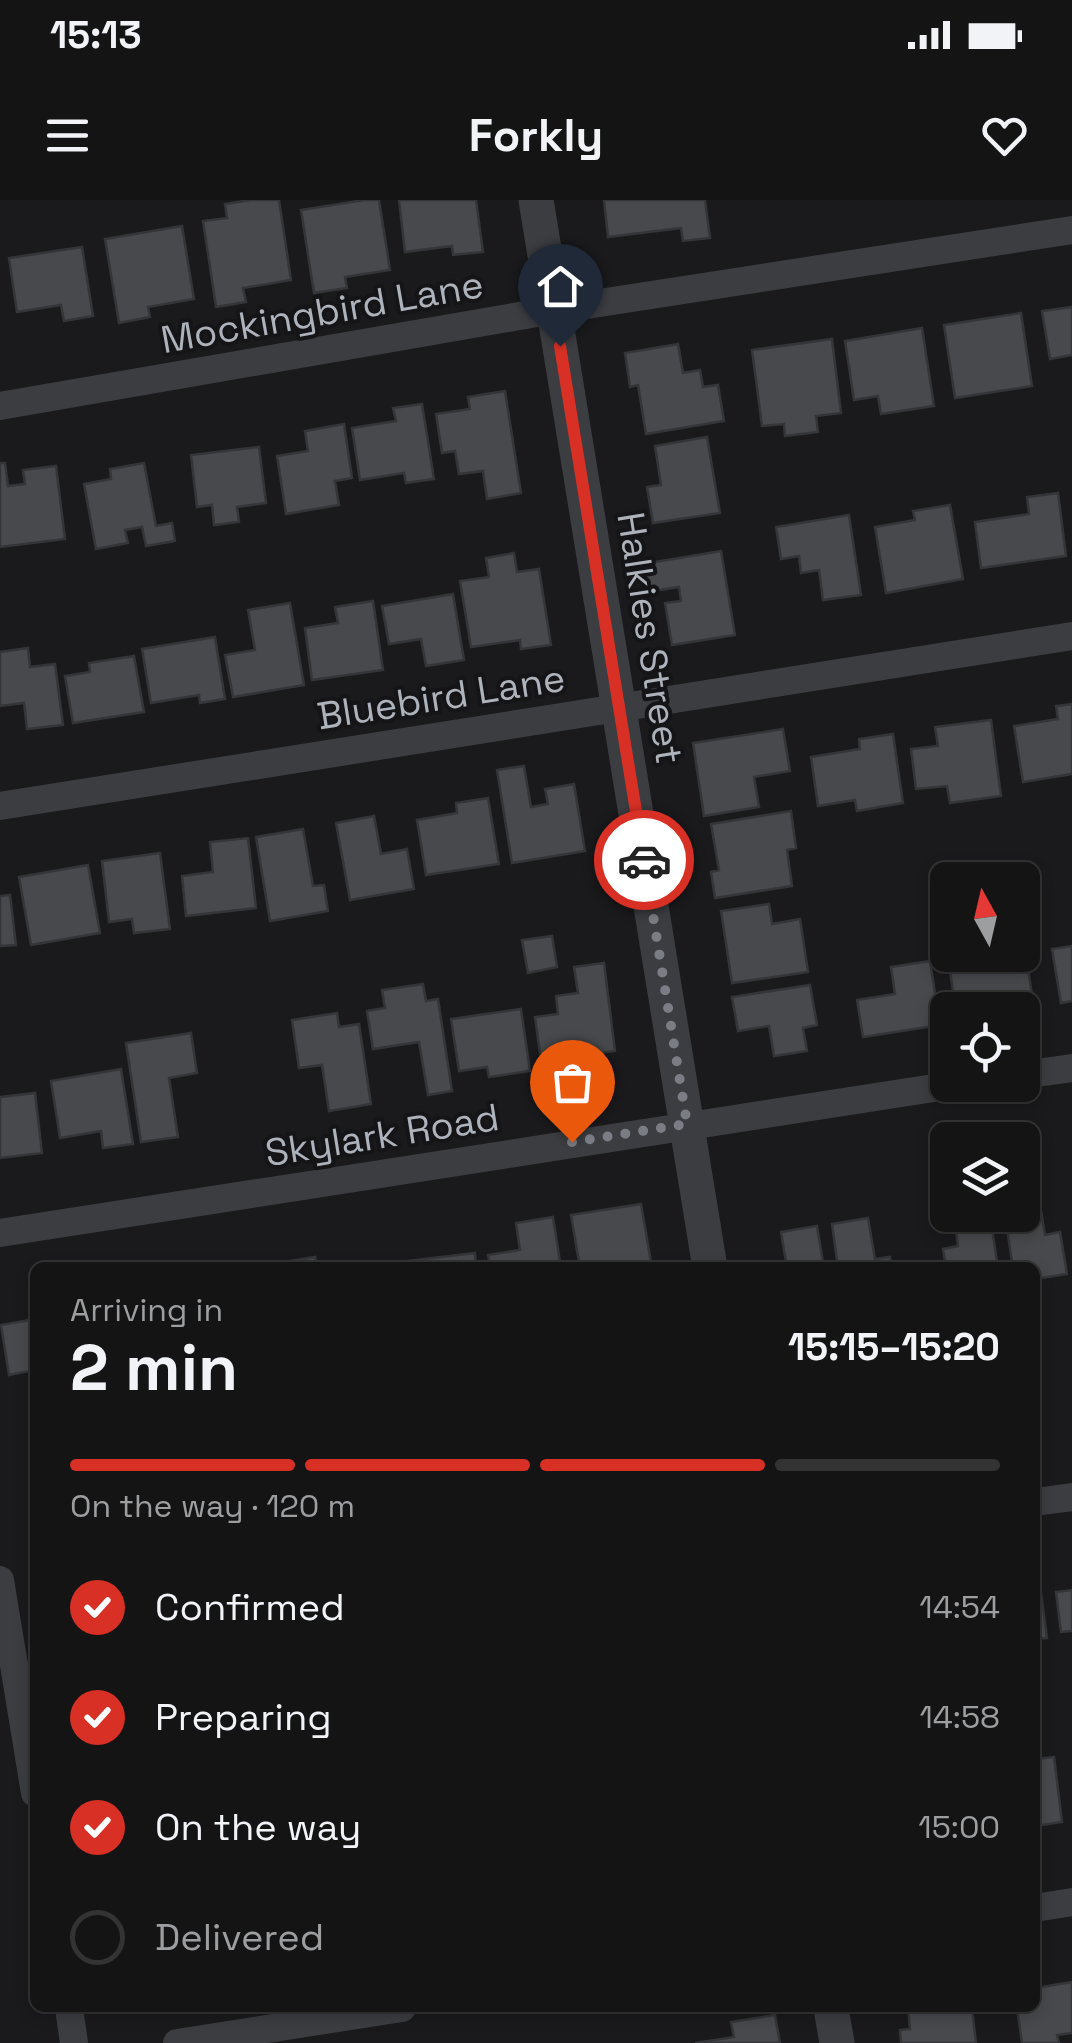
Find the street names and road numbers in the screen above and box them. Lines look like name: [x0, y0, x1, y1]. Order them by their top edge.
street label: Mockingbird Lane: [157, 260, 487, 364]
street label: Halkies Street: [606, 509, 694, 767]
street label: Bluebird Lane: [314, 654, 568, 740]
street label: Skylark Road: [262, 1093, 502, 1177]

